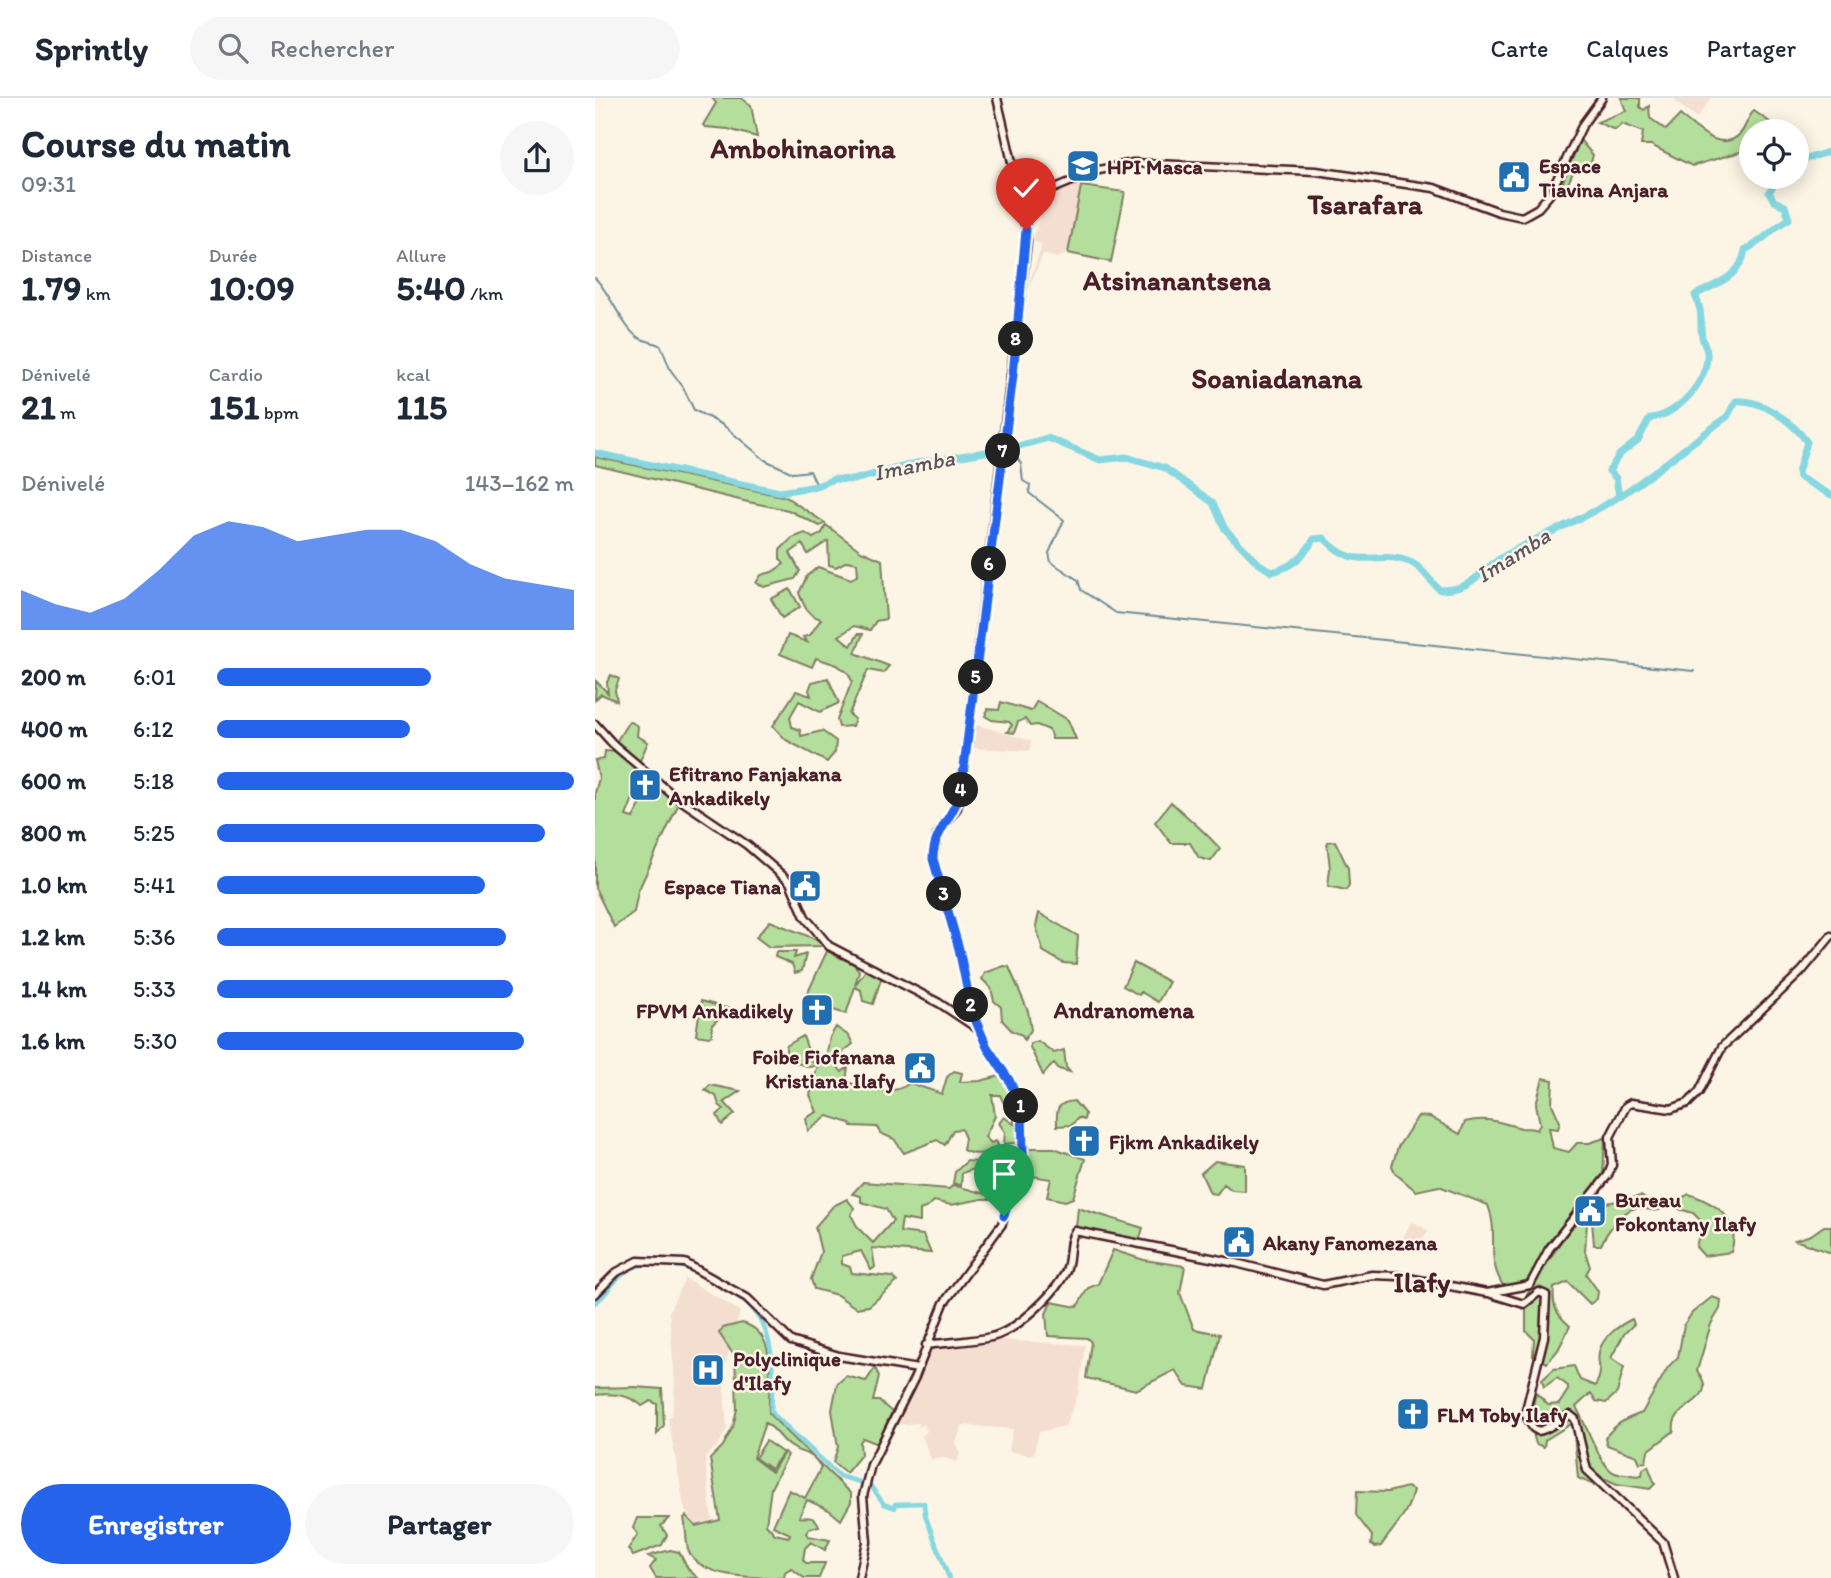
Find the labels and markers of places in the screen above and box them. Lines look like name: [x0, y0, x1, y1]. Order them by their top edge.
school or university icon: HPI Masca: [1064, 147, 1102, 185]
place label: Espace Tiavina Anjara: [1538, 153, 1669, 203]
place label: HPI Masca: [1107, 154, 1203, 179]
pin: [996, 158, 1056, 230]
public building icon: Espace Tiavina Anjara: [1495, 158, 1533, 196]
pin: 8: [999, 322, 1033, 356]
pin: 7: [985, 434, 1021, 468]
pin: 6: [971, 546, 1007, 582]
pin: 5: [959, 660, 993, 694]
place label: Efitrano Fanjakana Ankadikely: [668, 761, 843, 811]
church icon: Efitrano Fanjakana Ankadikely: [626, 766, 664, 804]
pin: 4: [943, 772, 979, 808]
public building icon: Espace Tiana: [786, 867, 824, 905]
place label: Espace Tiana: [664, 874, 782, 900]
pin: 3: [927, 876, 961, 912]
pin: 2: [953, 988, 989, 1023]
church icon: FPVM Ankadikely: [798, 991, 836, 1029]
place label: FPVM Ankadikely: [636, 998, 794, 1024]
place label: Foibe Fiofanana Kristiana Ilafy: [752, 1044, 896, 1094]
public building icon: Foibe Fiofanana Kristiana Ilafy: [901, 1049, 939, 1087]
pin: 1: [1003, 1088, 1039, 1124]
church icon: Fjkm Ankadikely: [1065, 1122, 1103, 1160]
place label: Fjkm Ankadikely: [1109, 1129, 1260, 1155]
pin: [974, 1144, 1034, 1216]
place label: Bureau Fokontany Ilafy: [1615, 1187, 1756, 1237]
public building icon: Bureau Fokontany Ilafy: [1571, 1192, 1609, 1230]
public building icon: Akany Fanomezana: [1220, 1223, 1258, 1261]
place label: Akany Fanomezana: [1262, 1230, 1439, 1256]
place label: Polyclinique d'Ilafy: [733, 1346, 841, 1396]
hospital icon: Polyclinique d'Ilafy: [689, 1351, 727, 1389]
church icon: FLM Toby Ilafy: [1394, 1395, 1432, 1433]
place label: FLM Toby Ilafy: [1437, 1402, 1567, 1428]

